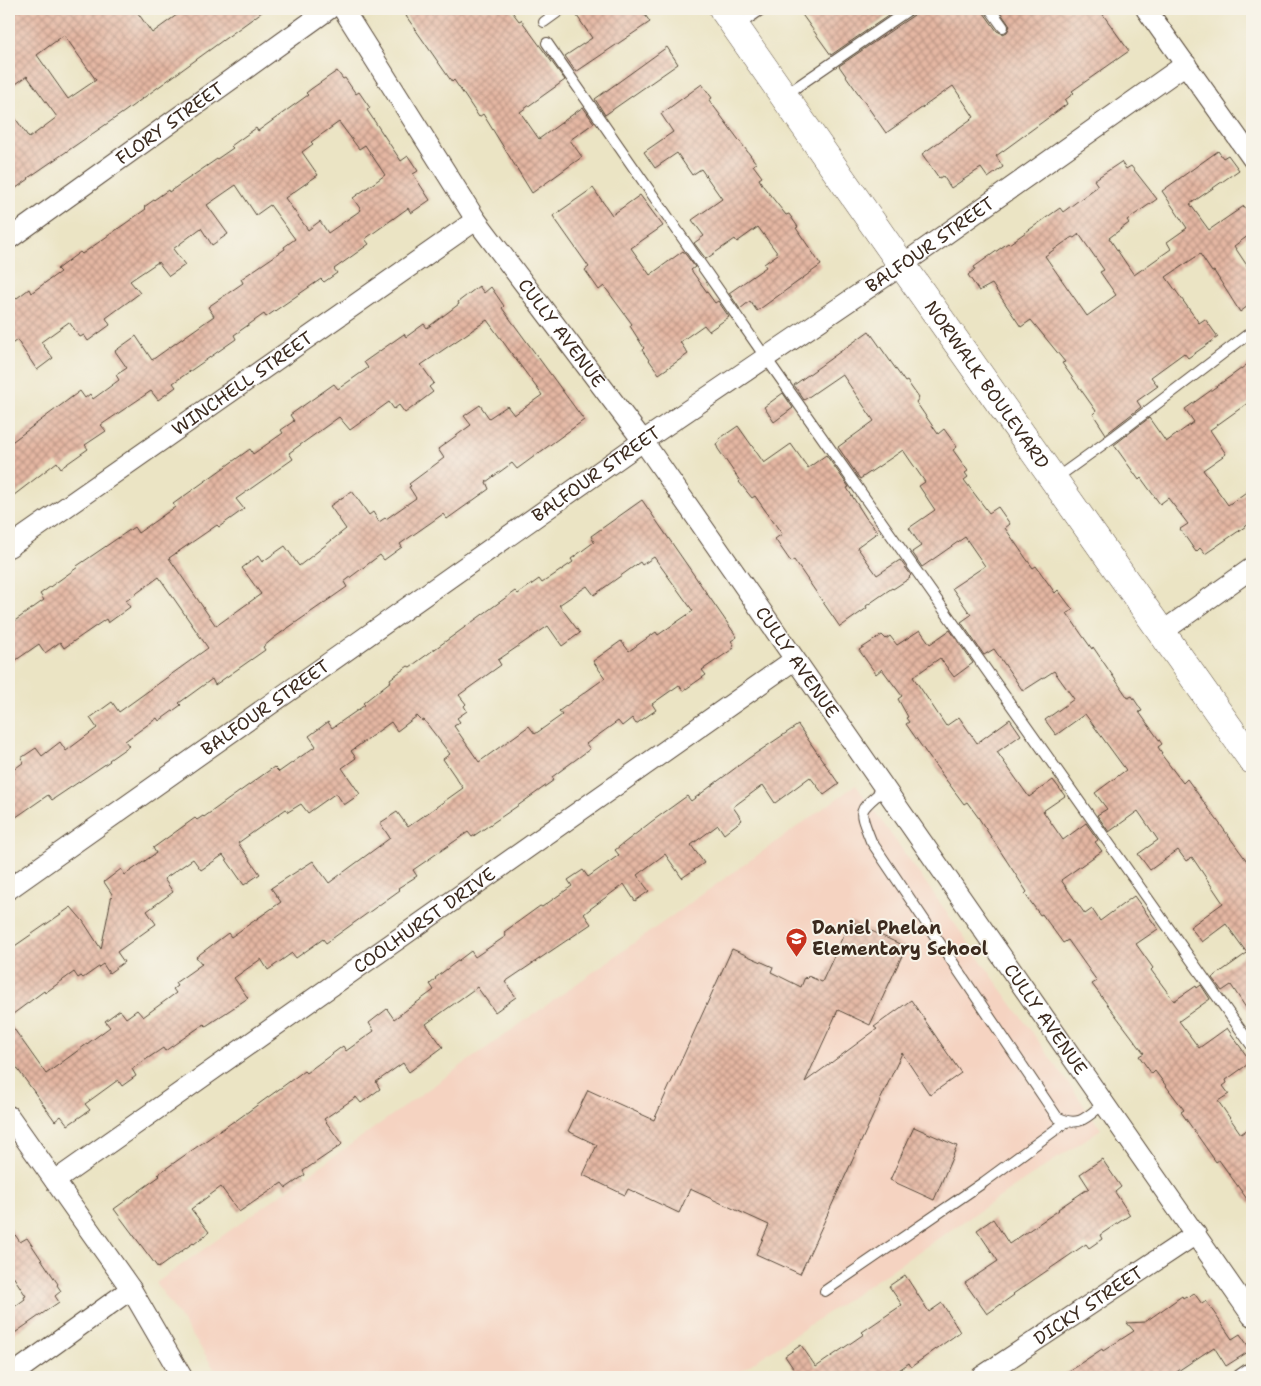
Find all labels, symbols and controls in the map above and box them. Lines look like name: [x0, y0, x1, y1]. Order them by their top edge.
street label: FLORY STREET: [111, 77, 228, 170]
street label: BALFOUR STREET: [861, 191, 999, 298]
street label: CULLY AVENUE: [512, 274, 610, 392]
street label: NORWALK BOULEVARD: [919, 296, 1055, 474]
street label: WINCHELL STREET: [167, 326, 318, 441]
street label: BALFOUR STREET: [527, 421, 665, 528]
street label: CULLY AVENUE: [750, 602, 844, 723]
street label: BALFOUR STREET: [196, 654, 334, 761]
street label: COOLHURST DRIVE: [349, 862, 500, 979]
place label: Daniel Phelan Elementary School: [812, 916, 988, 961]
school or university icon: Daniel Phelan Elementary School: [784, 926, 808, 957]
street label: CULLY AVENUE: [998, 959, 1093, 1080]
street label: DICKY STREET: [1029, 1260, 1148, 1351]

